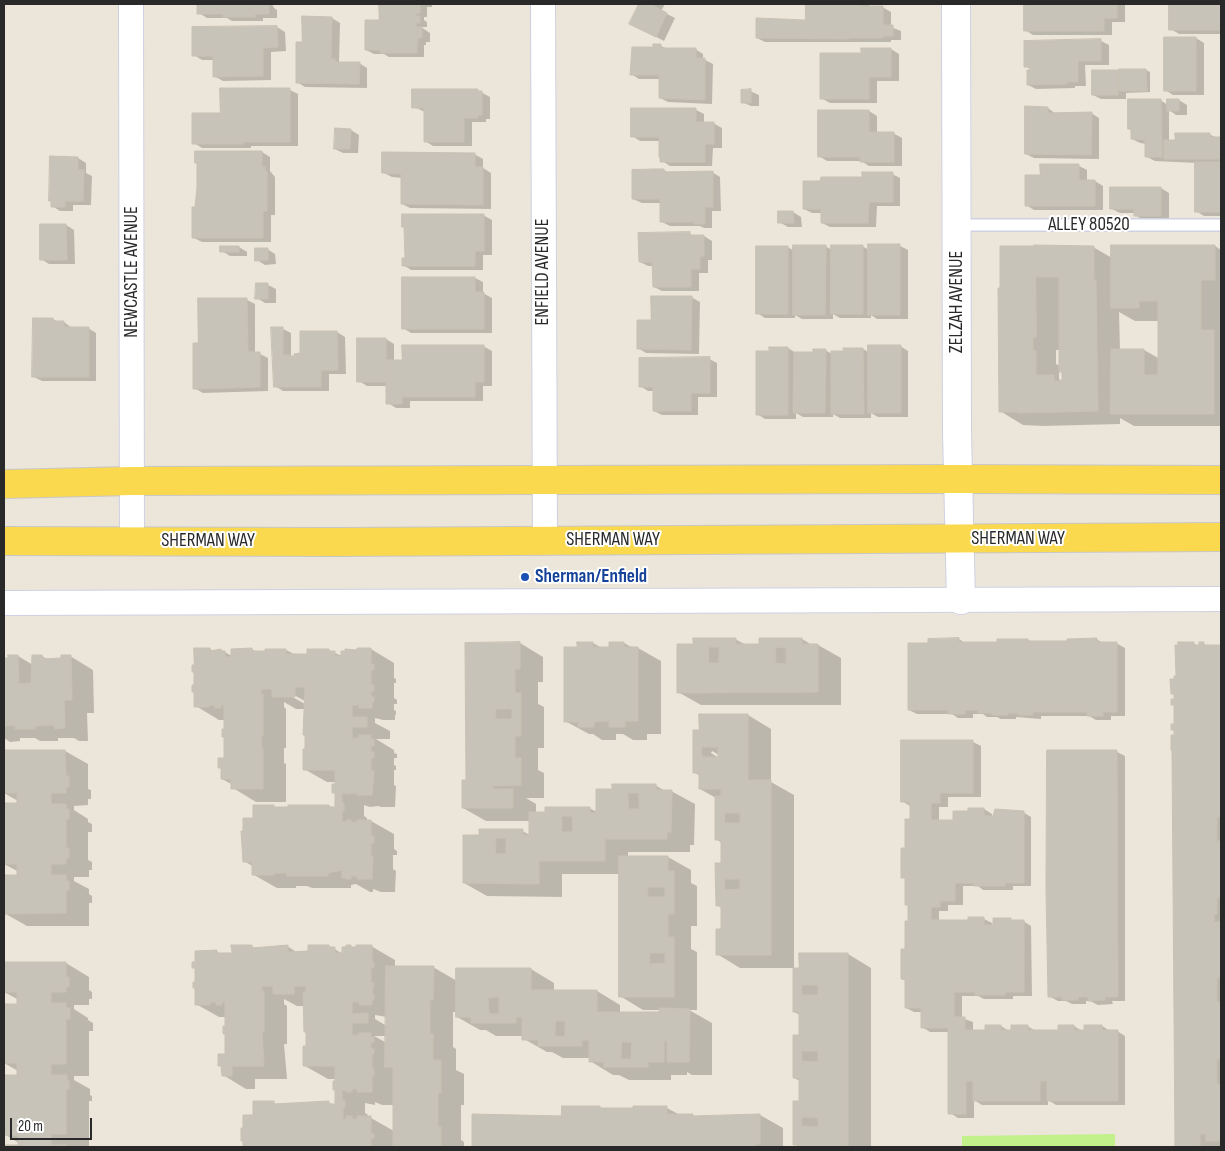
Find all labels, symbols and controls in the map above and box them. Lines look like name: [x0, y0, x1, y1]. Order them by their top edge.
street label: NEWCASTLE AVENUE: [121, 206, 143, 338]
street label: ALLEY 80520: [1048, 214, 1130, 236]
street label: ENFIELD AVENUE: [532, 219, 554, 325]
street label: ZELZAH AVENUE: [946, 251, 968, 353]
street label: SHERMAN WAY: [971, 528, 1065, 550]
street label: SHERMAN WAY: [566, 529, 660, 551]
street label: SHERMAN WAY: [161, 530, 255, 552]
place label: Sherman/Enfield: [535, 566, 647, 588]
marker: Sherman/Enfield: [519, 571, 531, 583]
scale bar: [12, 1108, 95, 1140]
text: 20 m: [18, 1117, 43, 1136]

